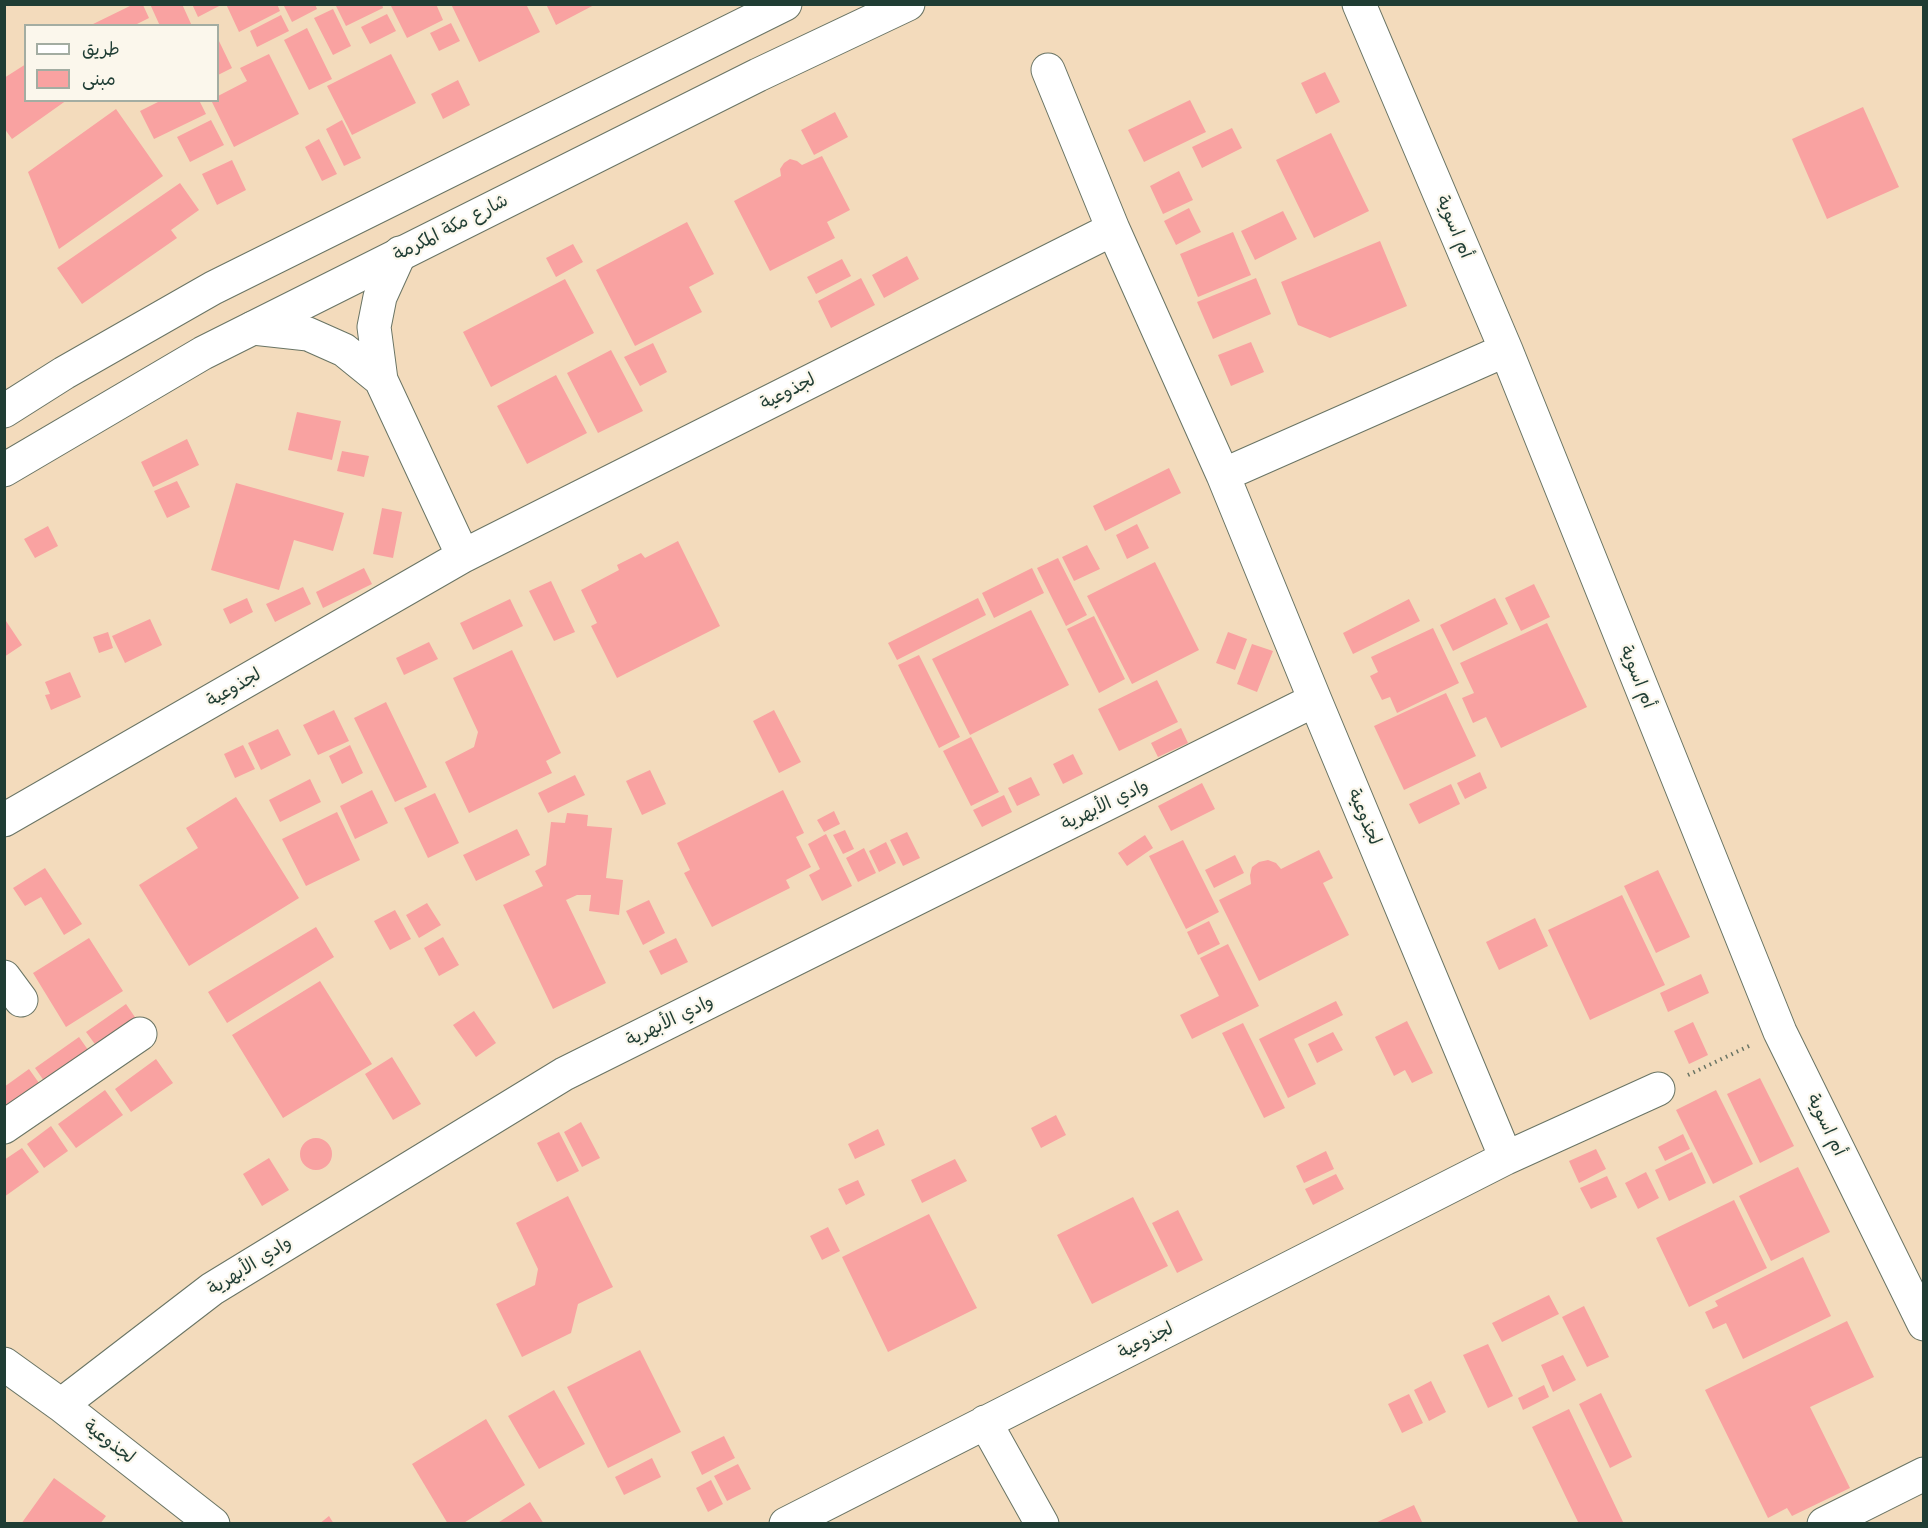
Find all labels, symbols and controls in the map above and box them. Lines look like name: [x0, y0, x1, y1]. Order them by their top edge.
legend: [24, 24, 219, 102]
text: طريق: [82, 34, 120, 61]
text: مبنى: [82, 64, 116, 91]
street label: شارع مكة المكرمة: [390, 190, 512, 266]
street label: أم اسوية: [1431, 192, 1477, 262]
street label: لجذوعية: [757, 369, 819, 415]
street label: أم اسوية: [1615, 642, 1659, 712]
street label: لجذوعية: [203, 664, 265, 712]
street label: وادي الأبهرية: [1058, 775, 1152, 835]
street label: لجذوعية: [1343, 786, 1385, 848]
street label: وادي الأبهرية: [623, 991, 717, 1051]
street label: أم اسوية: [1802, 1091, 1850, 1159]
street label: وادي الأبهرية: [204, 1232, 296, 1300]
street label: لجذوعية: [1115, 1318, 1177, 1364]
street label: لجذوعية: [79, 1415, 139, 1469]

